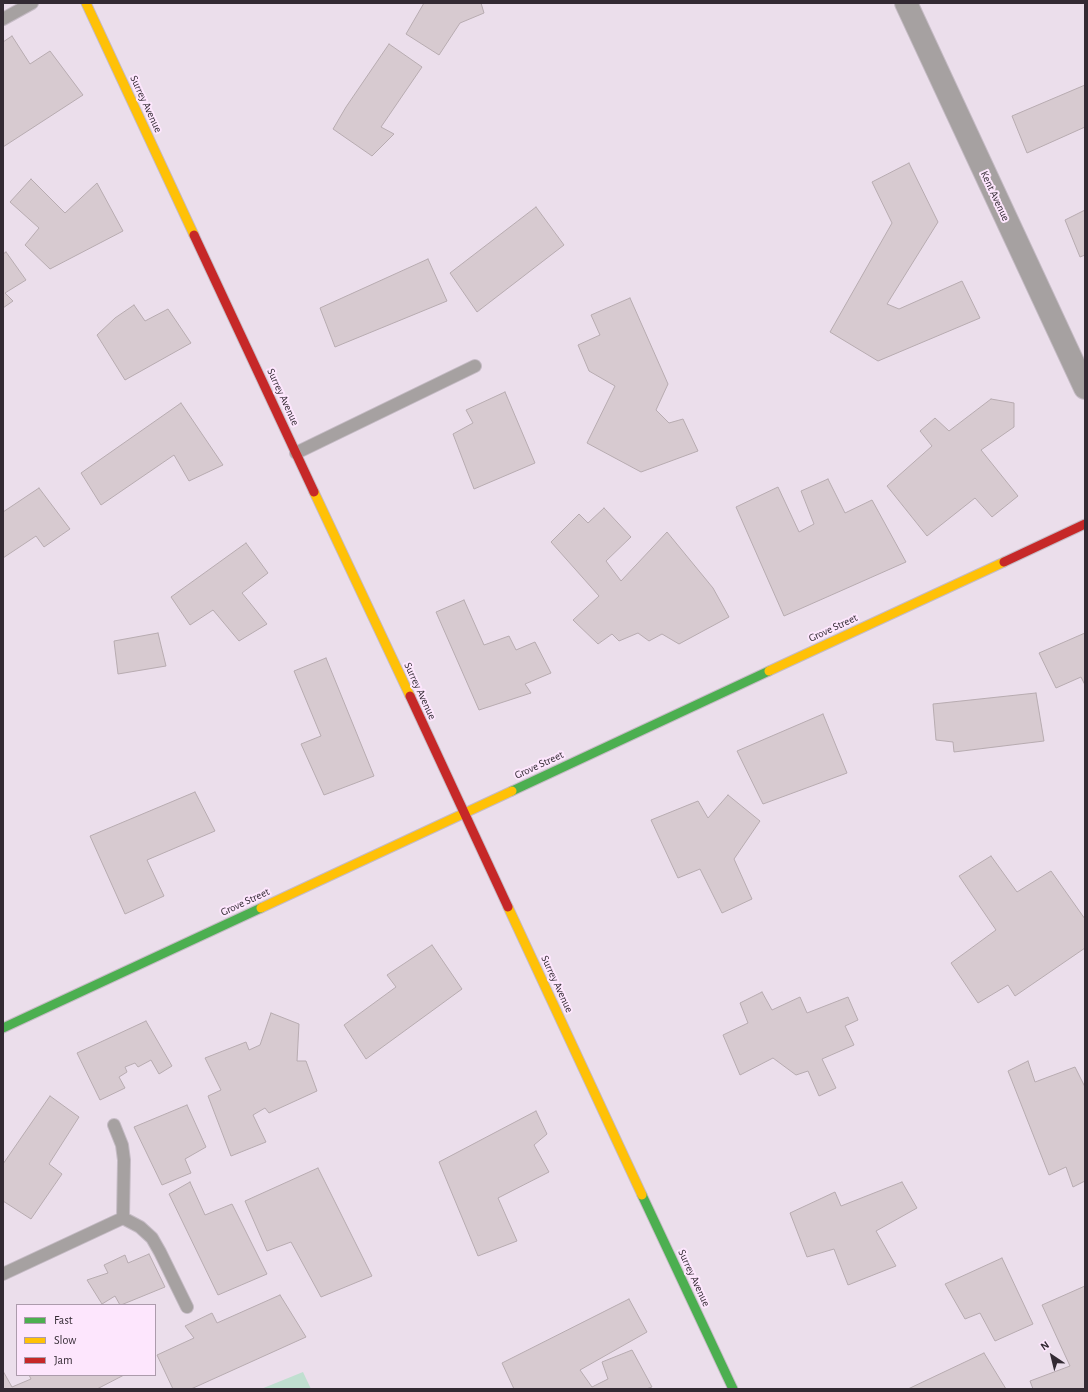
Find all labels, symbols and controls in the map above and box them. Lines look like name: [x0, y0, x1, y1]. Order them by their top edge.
street label: Surrey Avenue: [127, 73, 165, 135]
street label: Kent Avenue: [978, 169, 1012, 223]
street label: Surrey Avenue: [264, 366, 302, 428]
street label: Grove Street: [806, 611, 860, 645]
street label: Surrey Avenue: [401, 660, 439, 722]
street label: Grove Street: [512, 748, 566, 782]
street label: Grove Street: [218, 885, 272, 919]
street label: Surrey Avenue: [538, 953, 576, 1015]
street label: Surrey Avenue: [675, 1247, 713, 1309]
legend: [16, 1304, 156, 1376]
text: Fast: [54, 1314, 73, 1326]
text: Slow: [54, 1334, 76, 1346]
north arrow: [1032, 1336, 1072, 1376]
text: N: [1039, 1339, 1051, 1352]
text: Jam: [54, 1354, 73, 1366]

